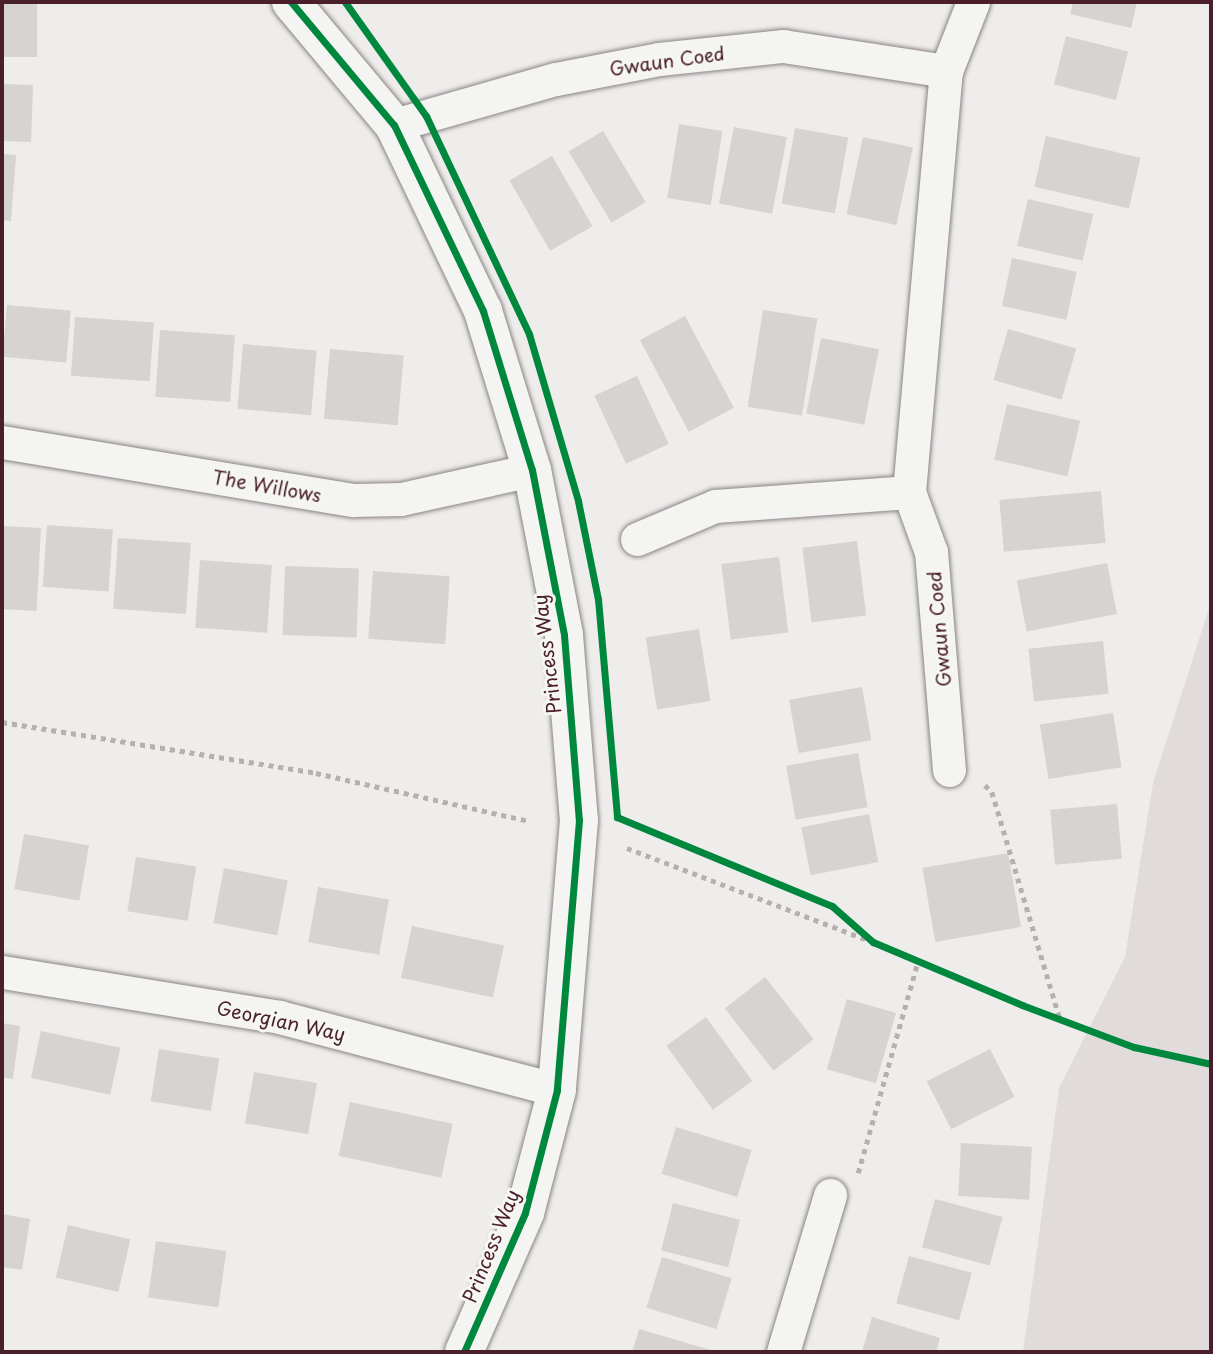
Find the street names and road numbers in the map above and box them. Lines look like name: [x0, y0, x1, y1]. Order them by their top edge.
street label: Gwaun Coed: [608, 42, 726, 80]
street label: The Willows: [211, 465, 323, 507]
street label: Gwaun Coed: [923, 570, 955, 688]
street label: Princess Way: [528, 593, 566, 715]
street label: Georgian Way: [215, 996, 347, 1046]
street label: Princess Way: [458, 1186, 524, 1306]

